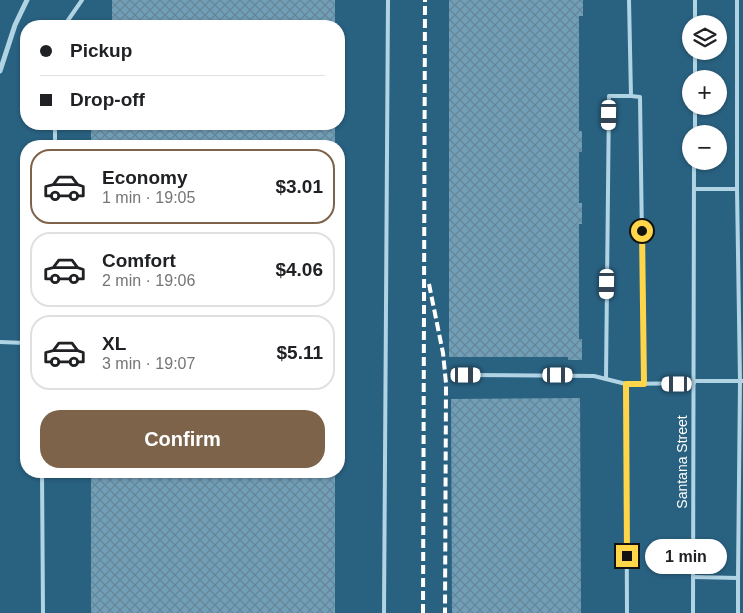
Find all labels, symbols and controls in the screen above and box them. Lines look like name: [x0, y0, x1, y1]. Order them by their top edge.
map controls: [682, 15, 727, 170]
button: layers: [682, 15, 727, 60]
text: Pickup: [70, 40, 132, 61]
button: +: [682, 70, 727, 115]
text: Drop-off: [70, 89, 145, 110]
car: [601, 100, 616, 130]
button: −: [682, 125, 727, 170]
icon: car: [42, 164, 87, 209]
text: Economy: [102, 167, 188, 188]
text: $3.01: [275, 176, 323, 197]
text: 1 min · 19:05: [102, 189, 195, 206]
route start: [631, 220, 653, 242]
icon: car: [42, 247, 87, 292]
text: Comfort: [102, 250, 176, 271]
text: $4.06: [275, 259, 323, 280]
car: [599, 269, 614, 299]
text: 2 min · 19:06: [102, 272, 195, 289]
icon: car: [42, 330, 87, 375]
text: XL: [102, 333, 126, 354]
text: $5.11: [277, 342, 323, 363]
text: 3 min · 19:07: [102, 355, 195, 372]
car: [451, 368, 481, 383]
car: [543, 368, 573, 383]
car: [662, 377, 692, 392]
button: Confirm: [40, 410, 325, 468]
street label: Santana Street: [674, 415, 690, 509]
callout: 1 min: [644, 538, 727, 574]
route end: [616, 545, 638, 567]
text: 1 min: [665, 548, 707, 565]

